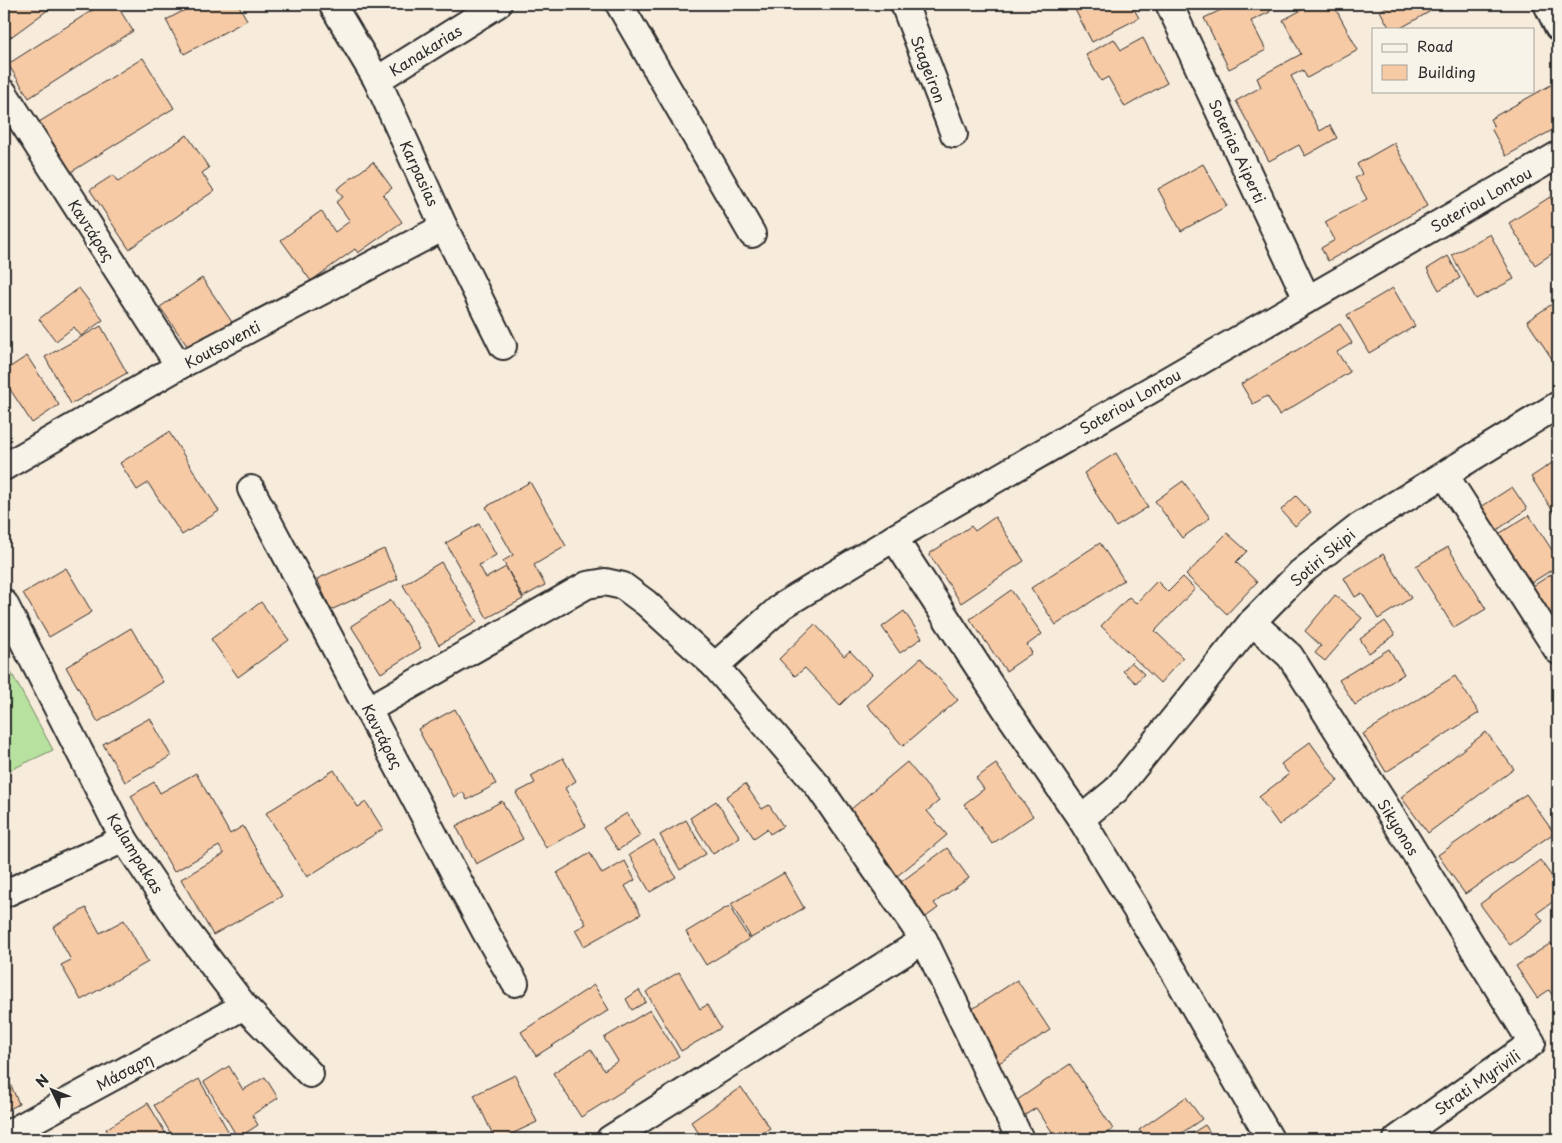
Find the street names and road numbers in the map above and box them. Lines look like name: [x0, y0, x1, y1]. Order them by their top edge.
street label: Kanakarias: [384, 18, 466, 81]
street label: Stageiron: [906, 32, 952, 106]
street label: Soterias Aiperti: [1204, 95, 1272, 207]
street label: Karpasias: [395, 136, 445, 210]
street label: Soteriou Lontou: [1426, 161, 1536, 237]
street label: Καντάρας: [63, 194, 121, 266]
street label: Koutsoventi: [180, 314, 264, 374]
street label: Soteriou Lontou: [1075, 363, 1185, 439]
street label: Sotiri Skipi: [1284, 523, 1360, 591]
street label: Καντάρας: [357, 699, 409, 773]
street label: Sikyonos: [1373, 794, 1426, 860]
street label: Kalampakas: [102, 808, 170, 898]
street label: Strati Myrivili: [1429, 1044, 1525, 1120]
street label: Μάσαρη: [91, 1046, 157, 1096]

